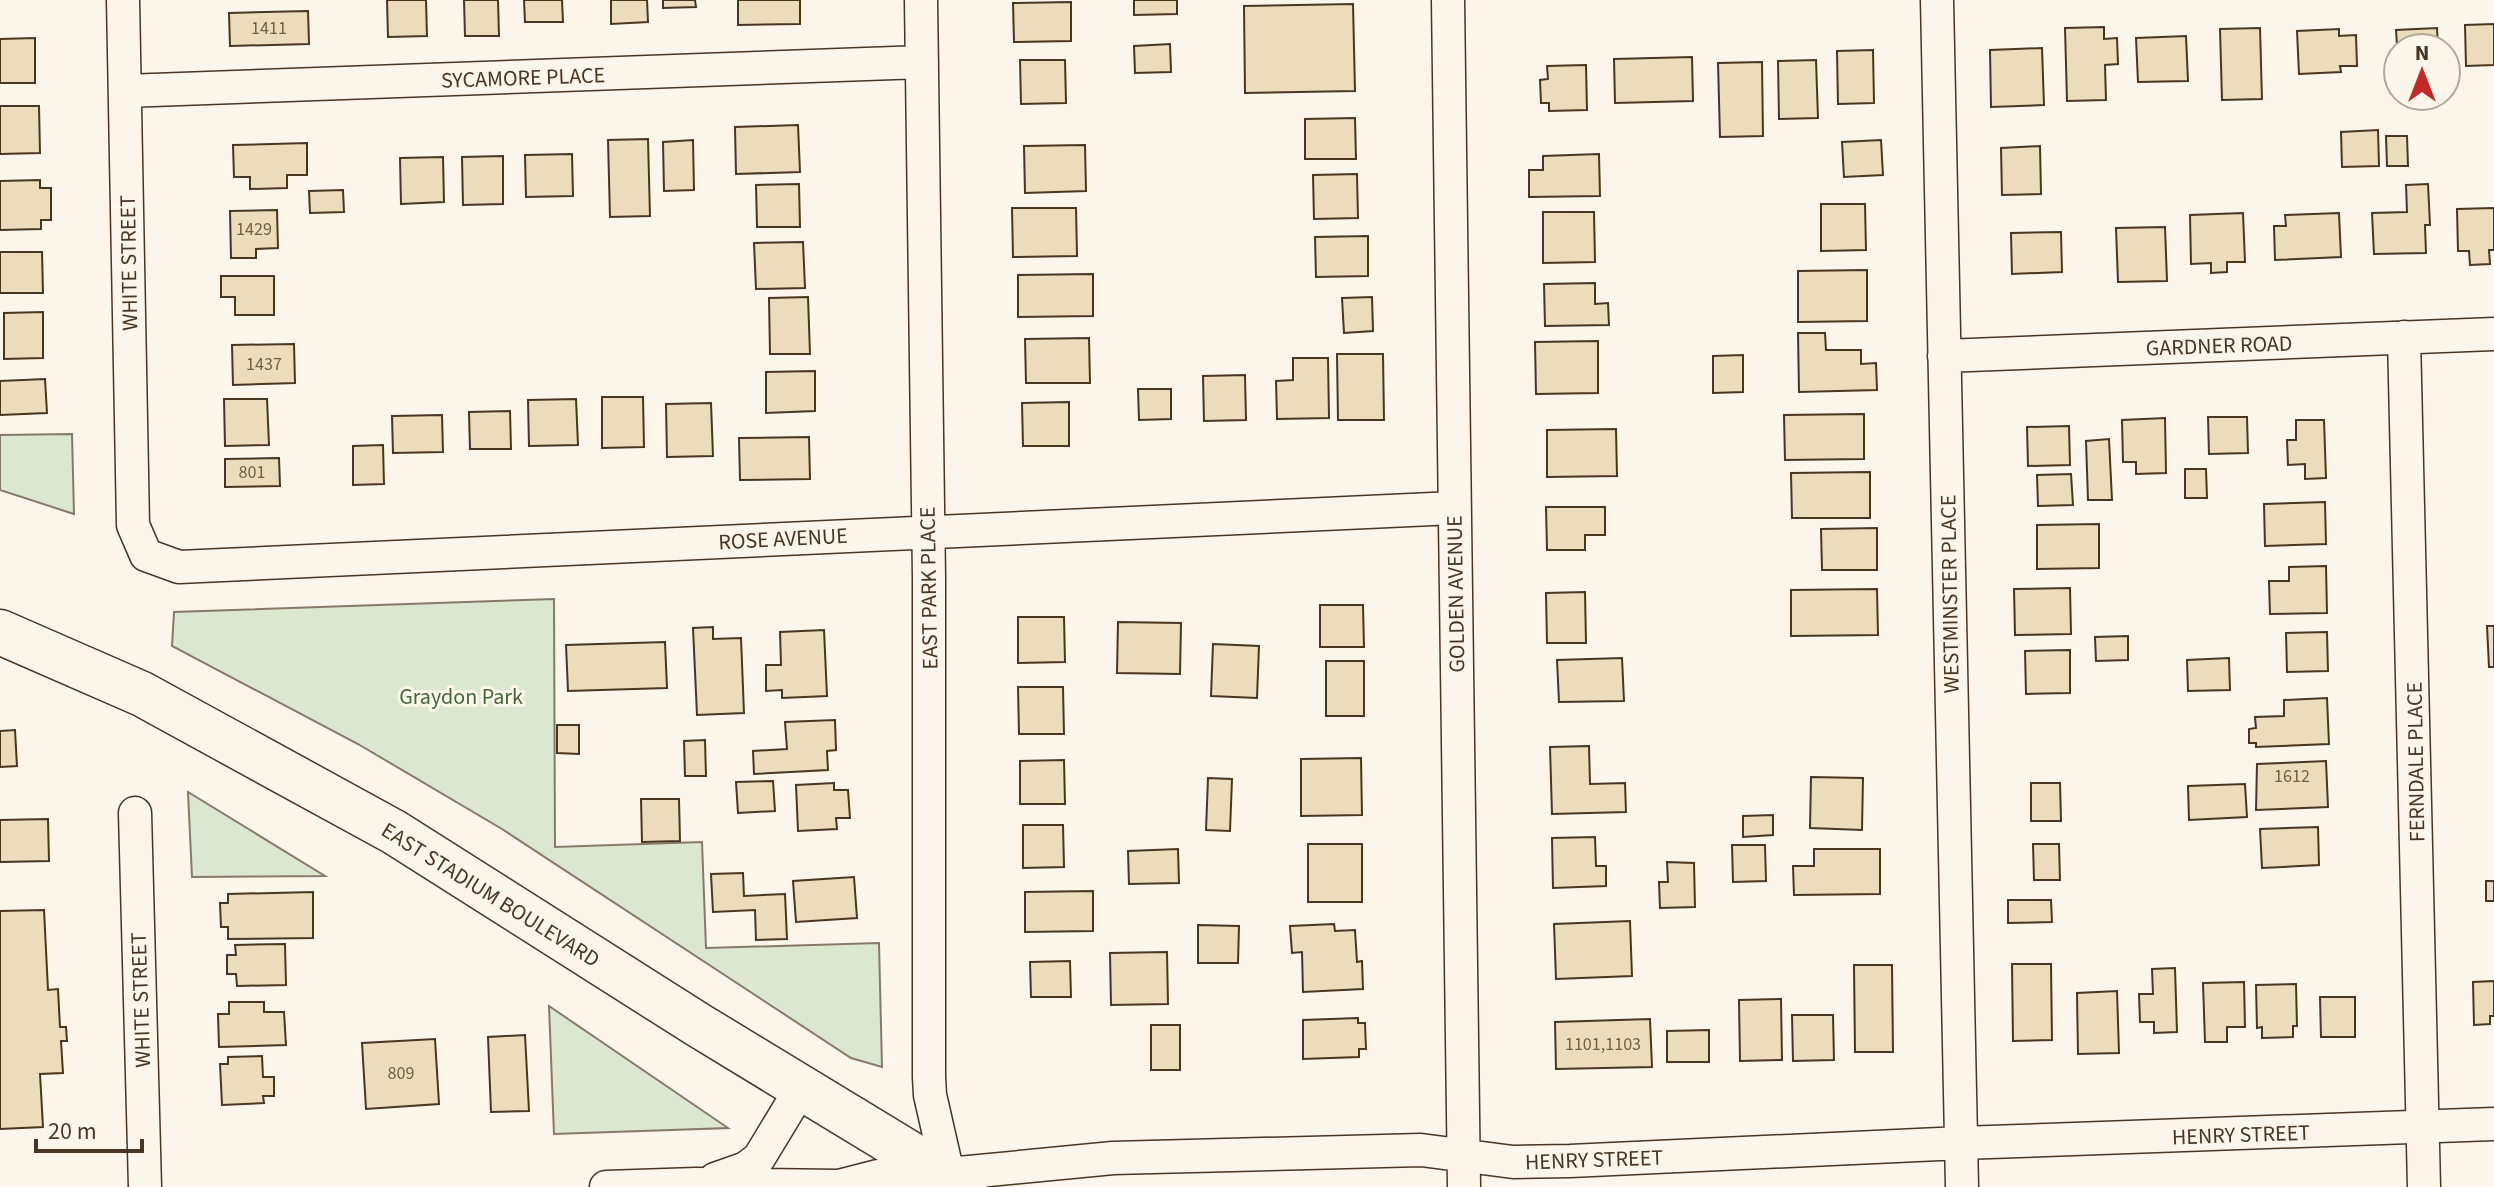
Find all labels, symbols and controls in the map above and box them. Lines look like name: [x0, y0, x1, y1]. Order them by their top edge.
house number: 1411: [251, 16, 287, 41]
north arrow: [2382, 32, 2462, 112]
text: N: [2415, 37, 2429, 69]
street label: SYCAMORE PLACE: [440, 59, 606, 97]
street label: WHITE STREET: [112, 195, 146, 331]
house number: 1429: [236, 217, 272, 242]
street label: GARDNER ROAD: [2145, 327, 2293, 365]
house number: 1437: [246, 352, 282, 377]
house number: 801: [239, 460, 265, 485]
street label: WESTMINSTER PLACE: [1932, 494, 1968, 694]
street label: EAST PARK PLACE: [912, 506, 946, 670]
street label: GOLDEN AVENUE: [1439, 515, 1473, 673]
street label: ROSE AVENUE: [718, 520, 849, 558]
park label: Graydon Park: [399, 681, 523, 713]
street label: FERNDALE PLACE: [2399, 682, 2433, 842]
house number: 1612: [2274, 764, 2310, 789]
street label: EAST STADIUM BOULEVARD: [375, 814, 606, 975]
street label: WHITE STREET: [123, 931, 159, 1068]
house number: 1101,1103: [1565, 1032, 1641, 1057]
house number: 809: [388, 1061, 414, 1086]
scale bar: [36, 1103, 142, 1153]
text: 20 m: [48, 1114, 97, 1149]
street label: HENRY STREET: [2171, 1117, 2311, 1153]
street label: HENRY STREET: [1524, 1142, 1664, 1178]

